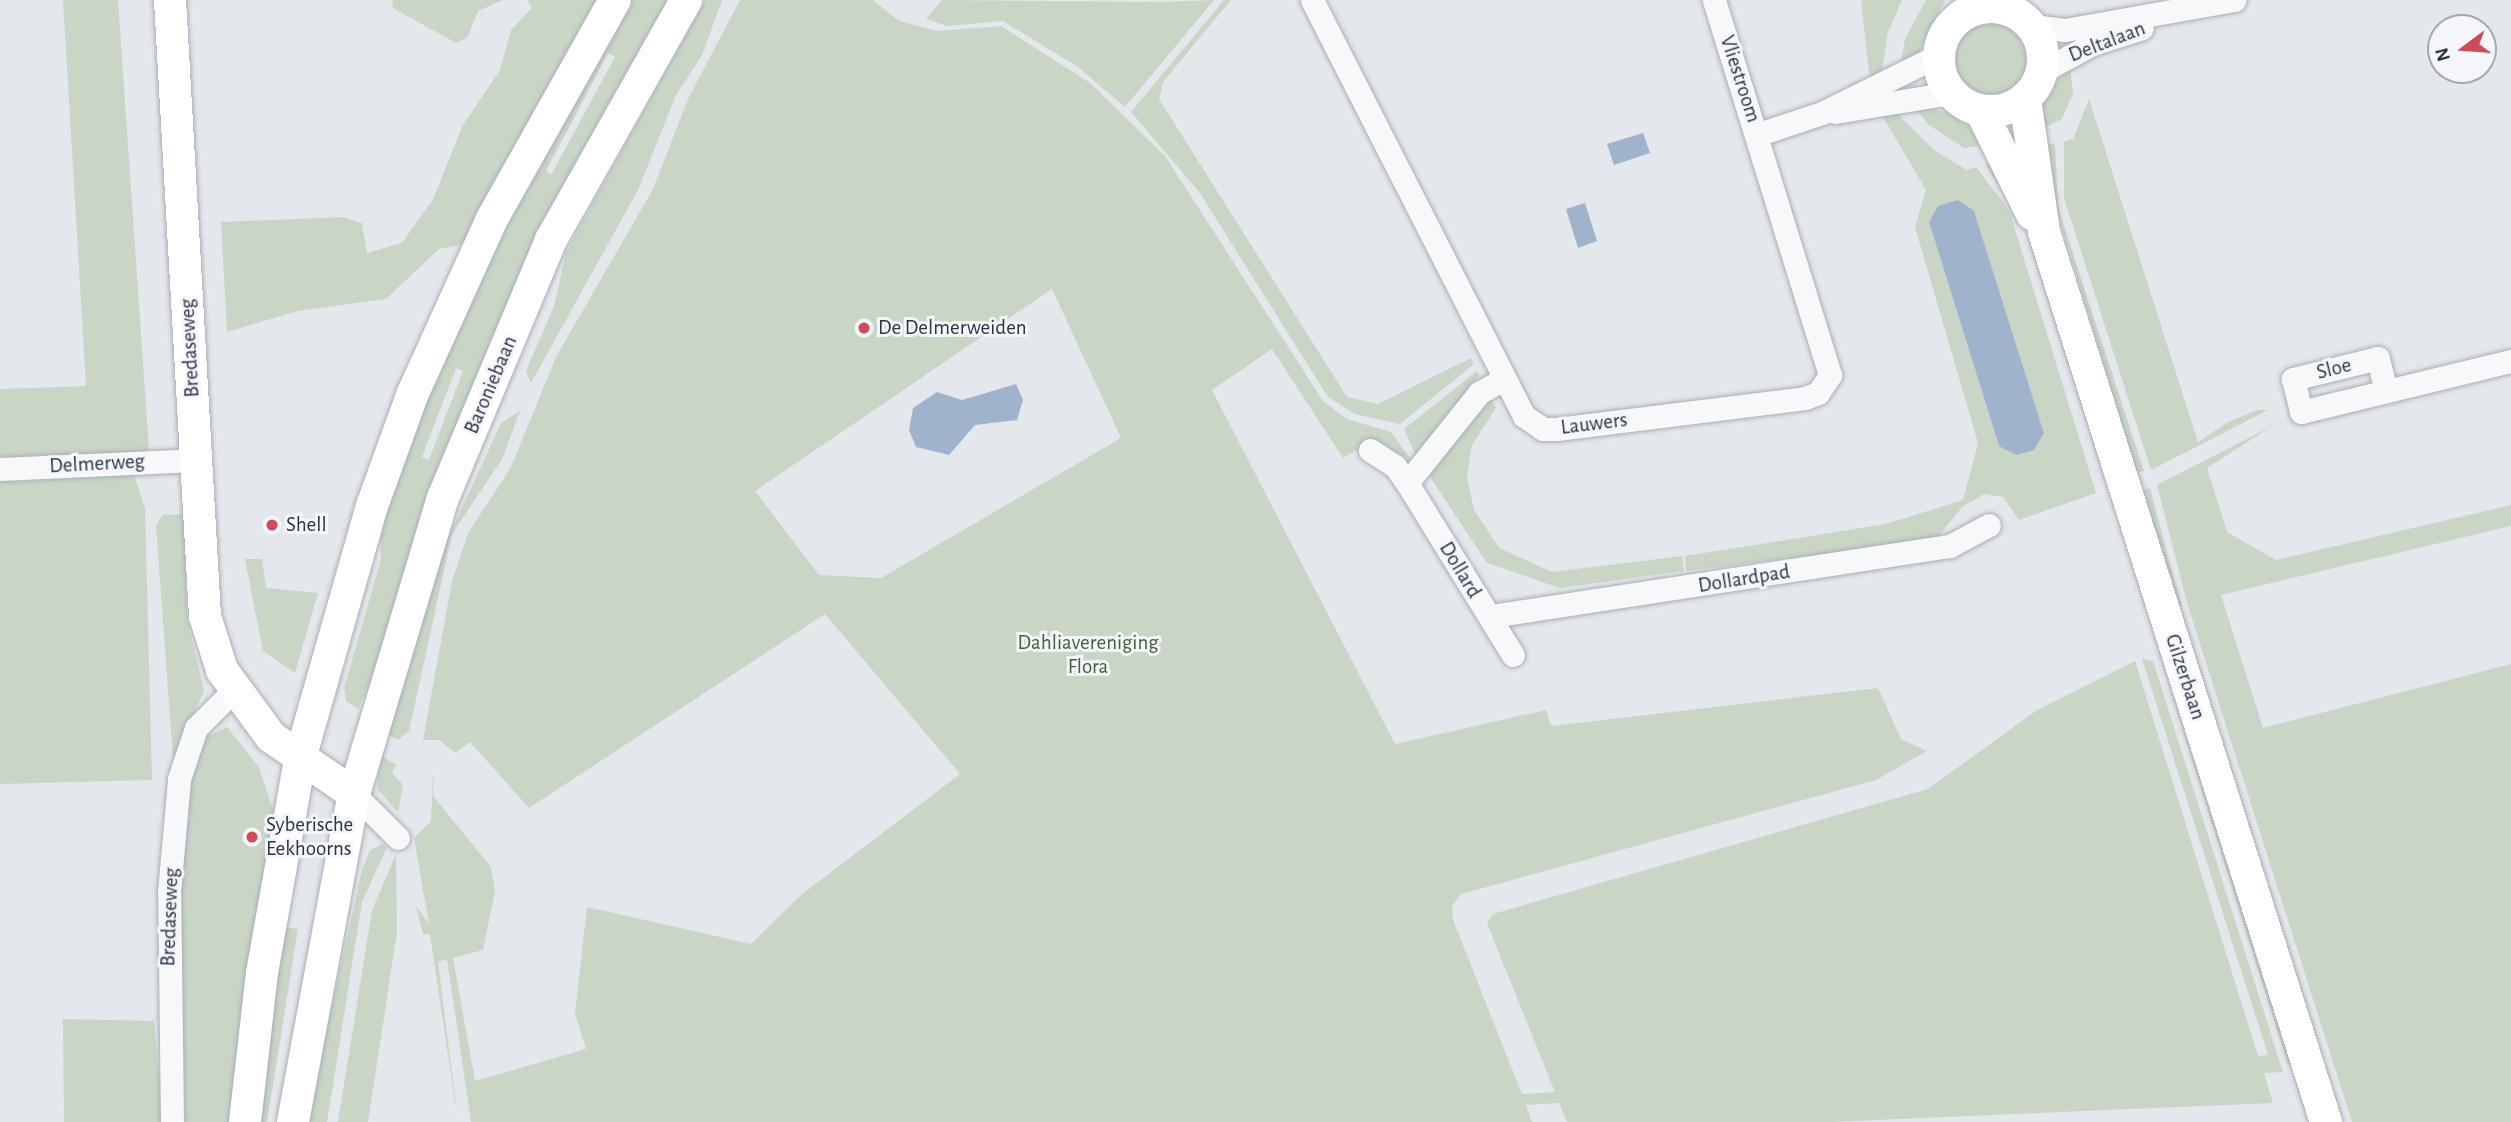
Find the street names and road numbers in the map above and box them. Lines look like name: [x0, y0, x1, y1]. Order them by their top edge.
street label: Deltalaan: [2065, 16, 2149, 68]
street label: Vliestroom: [1714, 32, 1766, 126]
street label: Bredaseweg: [175, 298, 205, 398]
street label: Baroniebaan: [459, 332, 523, 438]
street label: Sloe: [2314, 353, 2354, 385]
street label: Lauwers: [1559, 407, 1629, 441]
street label: Delmerweg: [49, 449, 145, 479]
street label: Dollard: [1433, 537, 1487, 603]
street label: Dollardpad: [1696, 559, 1792, 599]
street label: Gilzerbaan: [2159, 631, 2211, 723]
street label: Bredaseweg: [156, 867, 184, 967]

